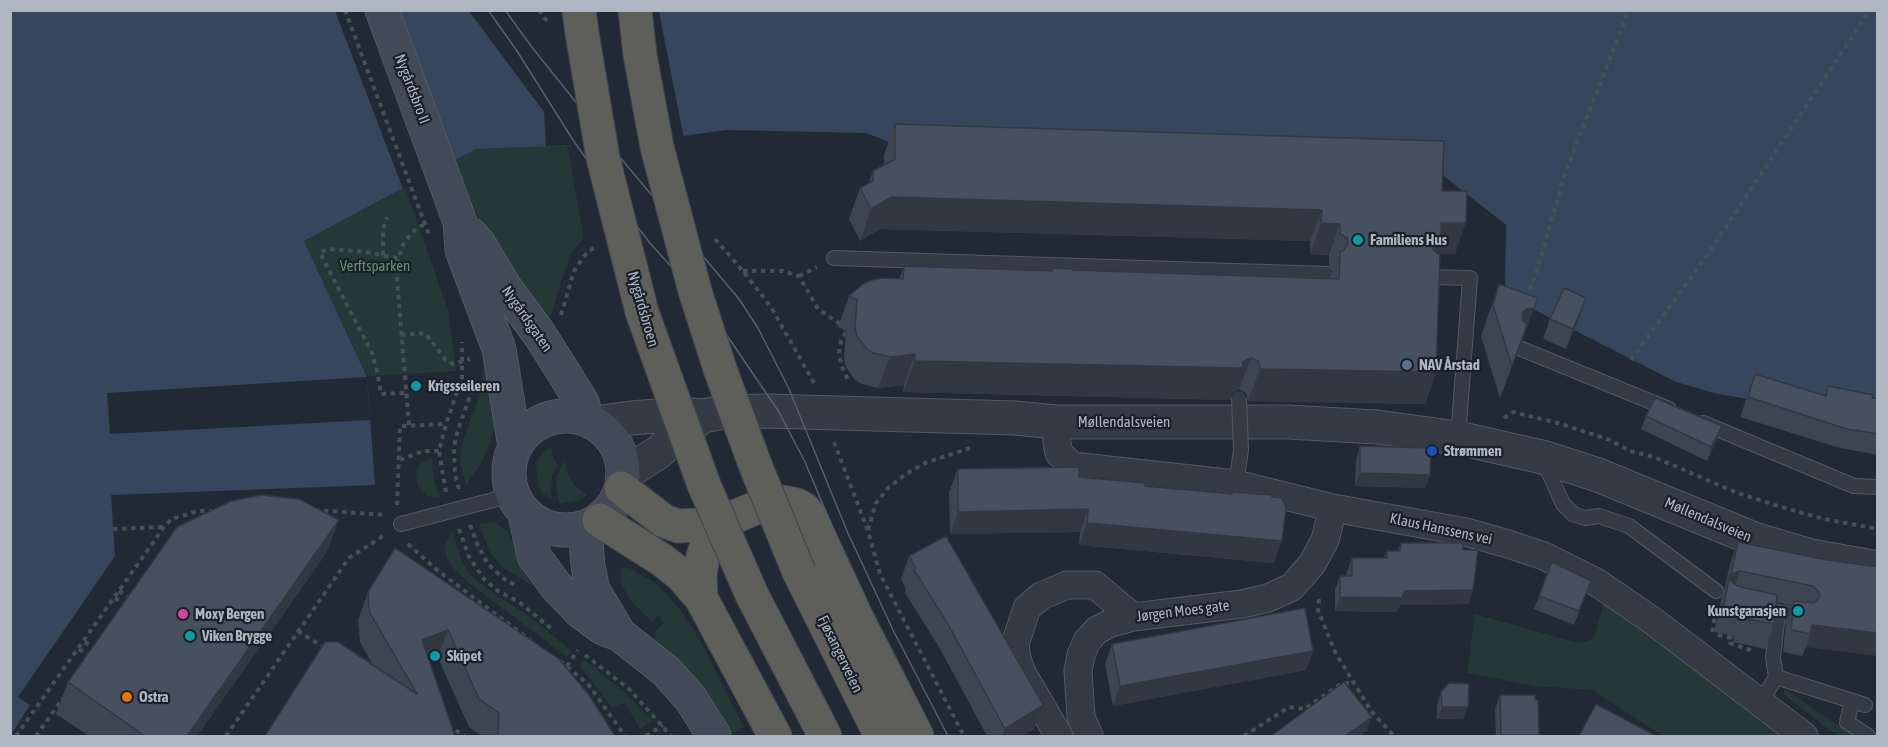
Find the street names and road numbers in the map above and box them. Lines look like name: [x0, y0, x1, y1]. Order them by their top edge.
street label: Nygårdsbro II: [390, 52, 434, 126]
street label: Nygårdsbroen: [624, 269, 662, 349]
street label: Nygårdsgaten: [498, 283, 556, 355]
street label: Møllendalsveien: [1078, 413, 1170, 431]
street label: Møllendalsveien: [1662, 494, 1754, 546]
street label: Klaus Hanssens vei: [1388, 509, 1494, 549]
street label: Jørgen Moes gate: [1136, 596, 1230, 626]
street label: Fjøsangerveien: [814, 612, 866, 696]

